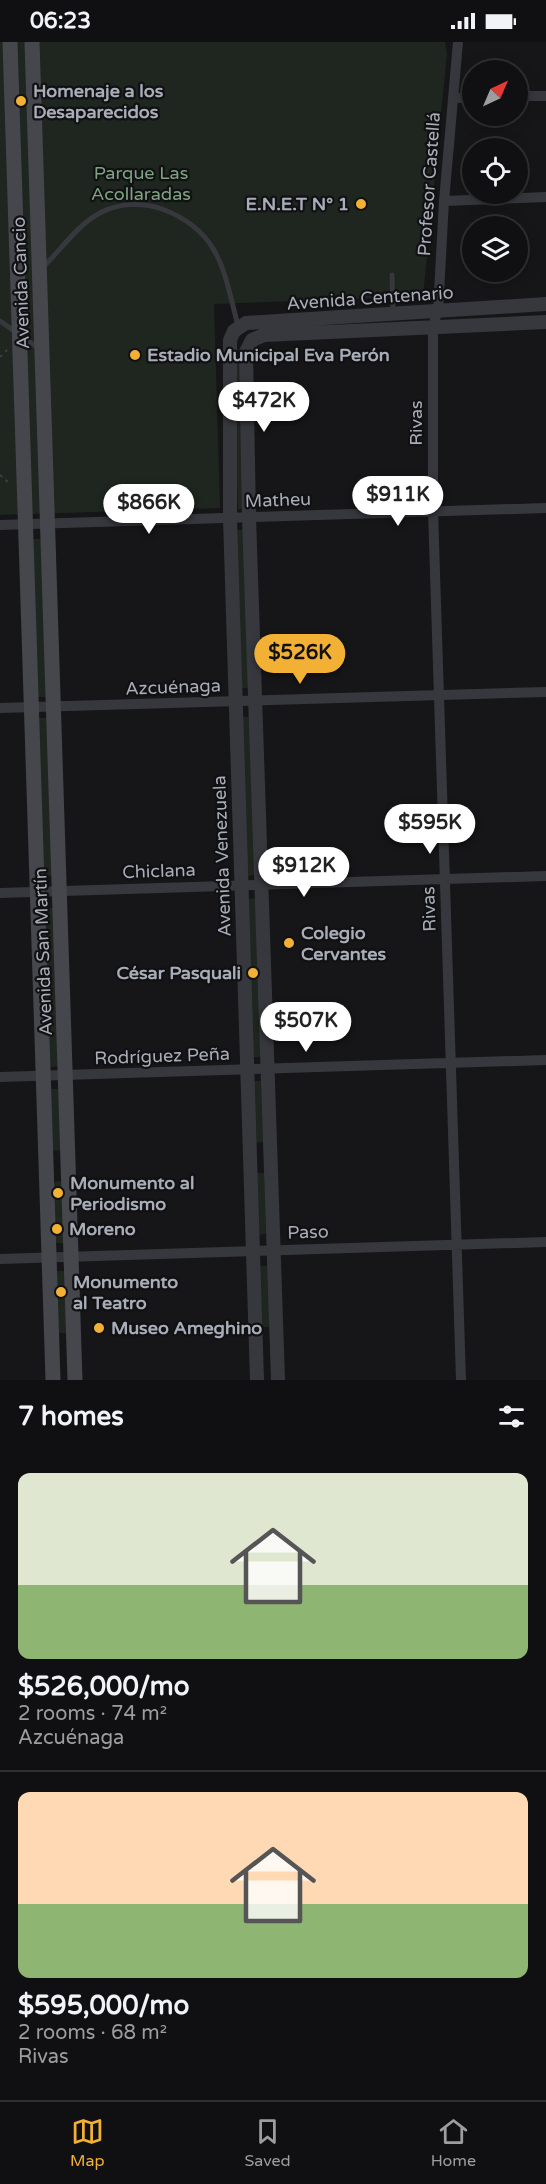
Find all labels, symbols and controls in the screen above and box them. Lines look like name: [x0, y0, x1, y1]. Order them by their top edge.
text: 06:23: [30, 8, 91, 34]
north arrow: [462, 60, 528, 126]
map controls: [462, 60, 528, 282]
place label: Homenaje a los Desaparecidos: [33, 80, 164, 123]
marker: Homenaje a los Desaparecidos: [14, 94, 28, 108]
street label: Profesor Castellá: [413, 111, 445, 257]
button: locate: [462, 138, 528, 204]
park label: Parque Las Acollaradas: [91, 162, 191, 205]
place label: E.N.E.T N° 1: [246, 193, 349, 215]
marker: E.N.E.T N° 1: [354, 197, 368, 211]
street label: Avenida Cancio: [8, 216, 34, 350]
button: layers: [462, 216, 528, 282]
street label: Avenida Centenario: [286, 281, 454, 315]
place label: Estadio Municipal Eva Perón: [147, 344, 390, 366]
marker: Estadio Municipal Eva Perón: [128, 348, 142, 362]
pin: $472K: [222, 382, 306, 433]
text: $472K: [232, 389, 296, 413]
street label: Rivas: [405, 400, 427, 446]
pin: $911K: [356, 476, 440, 527]
text: $911K: [366, 483, 430, 507]
pin: $866K: [107, 484, 191, 535]
street label: Matheu: [244, 488, 312, 512]
text: $866K: [117, 491, 181, 515]
pin: $526K: [258, 634, 342, 685]
text: $526K: [268, 641, 332, 665]
street label: Azcuénaga: [125, 674, 221, 700]
street label: Avenida Venezuela: [208, 775, 236, 937]
pin: $595K: [388, 804, 472, 855]
text: $595K: [398, 811, 462, 835]
pin: $912K: [262, 847, 346, 898]
text: $912K: [272, 854, 336, 878]
street label: Chiclana: [122, 859, 196, 883]
street label: Avenida San Martín: [29, 868, 57, 1036]
street label: Rivas: [417, 886, 441, 932]
place label: Colegio Cervantes: [301, 922, 387, 965]
marker: Colegio Cervantes: [282, 936, 296, 950]
place label: César Pasquali: [116, 962, 241, 984]
marker: César Pasquali: [246, 966, 260, 980]
pin: $507K: [264, 1002, 348, 1053]
text: $507K: [274, 1009, 338, 1033]
street label: Rodríguez Peña: [94, 1043, 230, 1069]
place label: Monumento al Periodismo: [70, 1172, 194, 1215]
marker: Monumento al Periodismo: [51, 1186, 65, 1200]
place label: Moreno: [69, 1218, 136, 1240]
street label: Paso: [287, 1220, 329, 1244]
marker: Moreno: [50, 1222, 64, 1236]
place label: Monumento al Teatro: [73, 1271, 178, 1314]
marker: Monumento al Teatro: [54, 1285, 68, 1299]
place label: Museo Ameghino: [111, 1317, 262, 1339]
marker: Museo Ameghino: [92, 1321, 106, 1335]
icon: filters: [495, 1400, 528, 1433]
text: 7 homes: [18, 1401, 124, 1432]
icon: home: [219, 1512, 327, 1620]
text: $526,000/mo: [18, 1671, 190, 1702]
text: 2 rooms · 74 m²: [18, 1702, 167, 1726]
text: Azcuénaga: [18, 1726, 124, 1750]
icon: home: [219, 1831, 327, 1939]
text: $595,000/mo: [18, 1990, 189, 2021]
text: 2 rooms · 68 m²: [18, 2021, 167, 2045]
text: Rivas: [18, 2045, 69, 2069]
tab: Map: [70, 2115, 105, 2171]
tab: Saved: [244, 2115, 291, 2171]
tab: Home: [431, 2115, 476, 2171]

